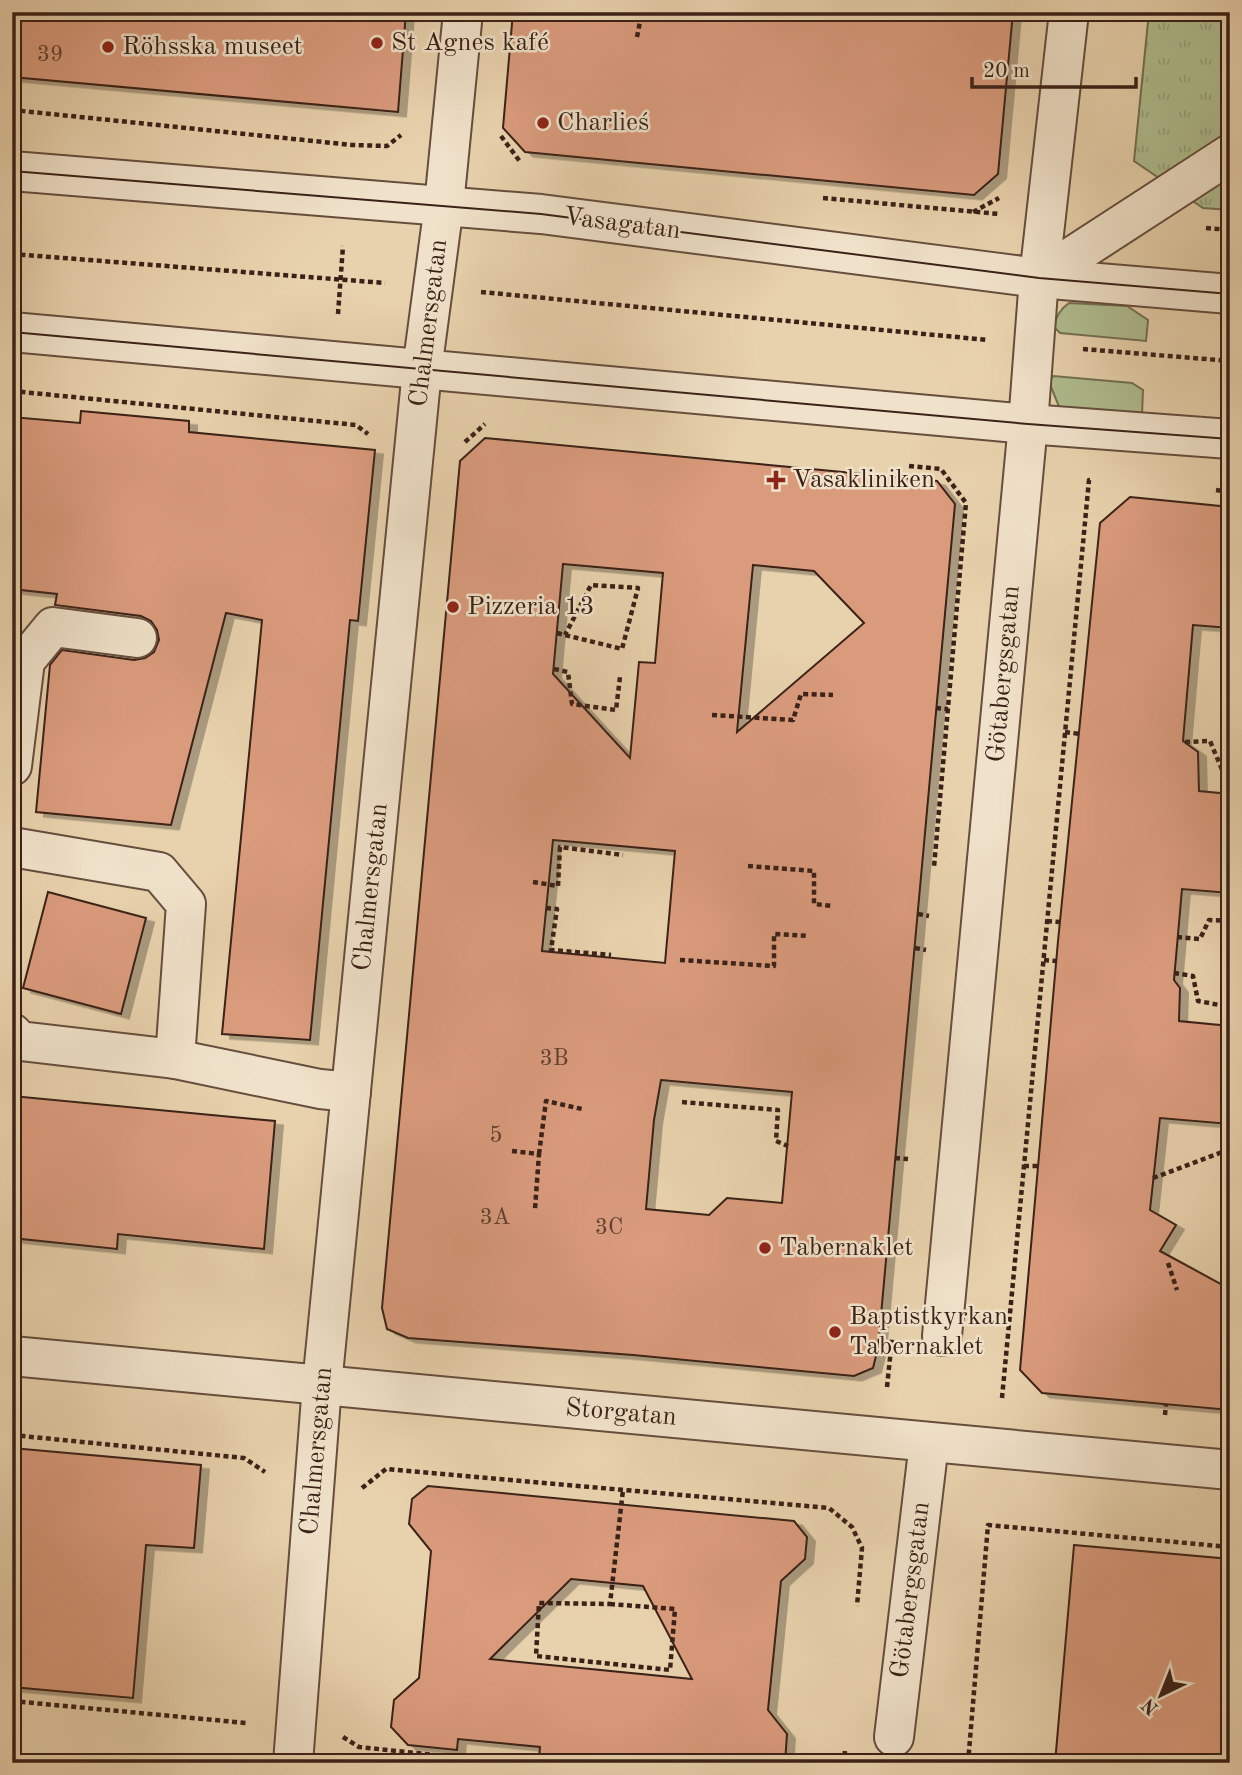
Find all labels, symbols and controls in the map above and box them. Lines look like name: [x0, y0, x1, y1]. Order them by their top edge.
place label: St Agnes kafé: [391, 30, 549, 56]
place label: Röhsska museet: [122, 34, 303, 60]
marker: St Agnes kafé: [369, 35, 385, 51]
marker: Röhsska museet: [100, 39, 116, 55]
house number: 39: [37, 43, 63, 66]
scale bar: [972, 46, 1137, 90]
text: 20 m: [983, 61, 1030, 82]
place label: Charlieś: [557, 110, 649, 136]
marker: Charlieś: [535, 115, 551, 131]
street label: Vasagatan: [562, 204, 682, 244]
street label: Chalmersgatan: [406, 238, 452, 408]
place label: Vasakliniken: [792, 467, 935, 493]
marker: Vasakliniken: [766, 470, 786, 490]
street label: Götabergsgatan: [983, 584, 1025, 764]
place label: Pizzeria 13: [467, 594, 595, 620]
marker: Pizzeria 13: [445, 599, 461, 615]
street label: Chalmersgatan: [349, 802, 393, 972]
house number: 3B: [539, 1047, 569, 1070]
house number: 5: [489, 1124, 503, 1147]
house number: 3A: [480, 1206, 511, 1229]
house number: 3C: [595, 1216, 623, 1239]
place label: Tabernaklet: [779, 1235, 913, 1261]
marker: Tabernaklet: [757, 1240, 773, 1256]
place label: Baptistkyrkan Tabernaklet: [849, 1304, 1008, 1360]
marker: Baptistkyrkan Tabernaklet: [827, 1324, 843, 1340]
street label: Chalmersgatan: [297, 1366, 337, 1536]
street label: Storgatan: [564, 1395, 678, 1431]
street label: Götabergsgatan: [887, 1500, 935, 1680]
north arrow: [1126, 1660, 1196, 1730]
text: N: [1139, 1693, 1163, 1718]

